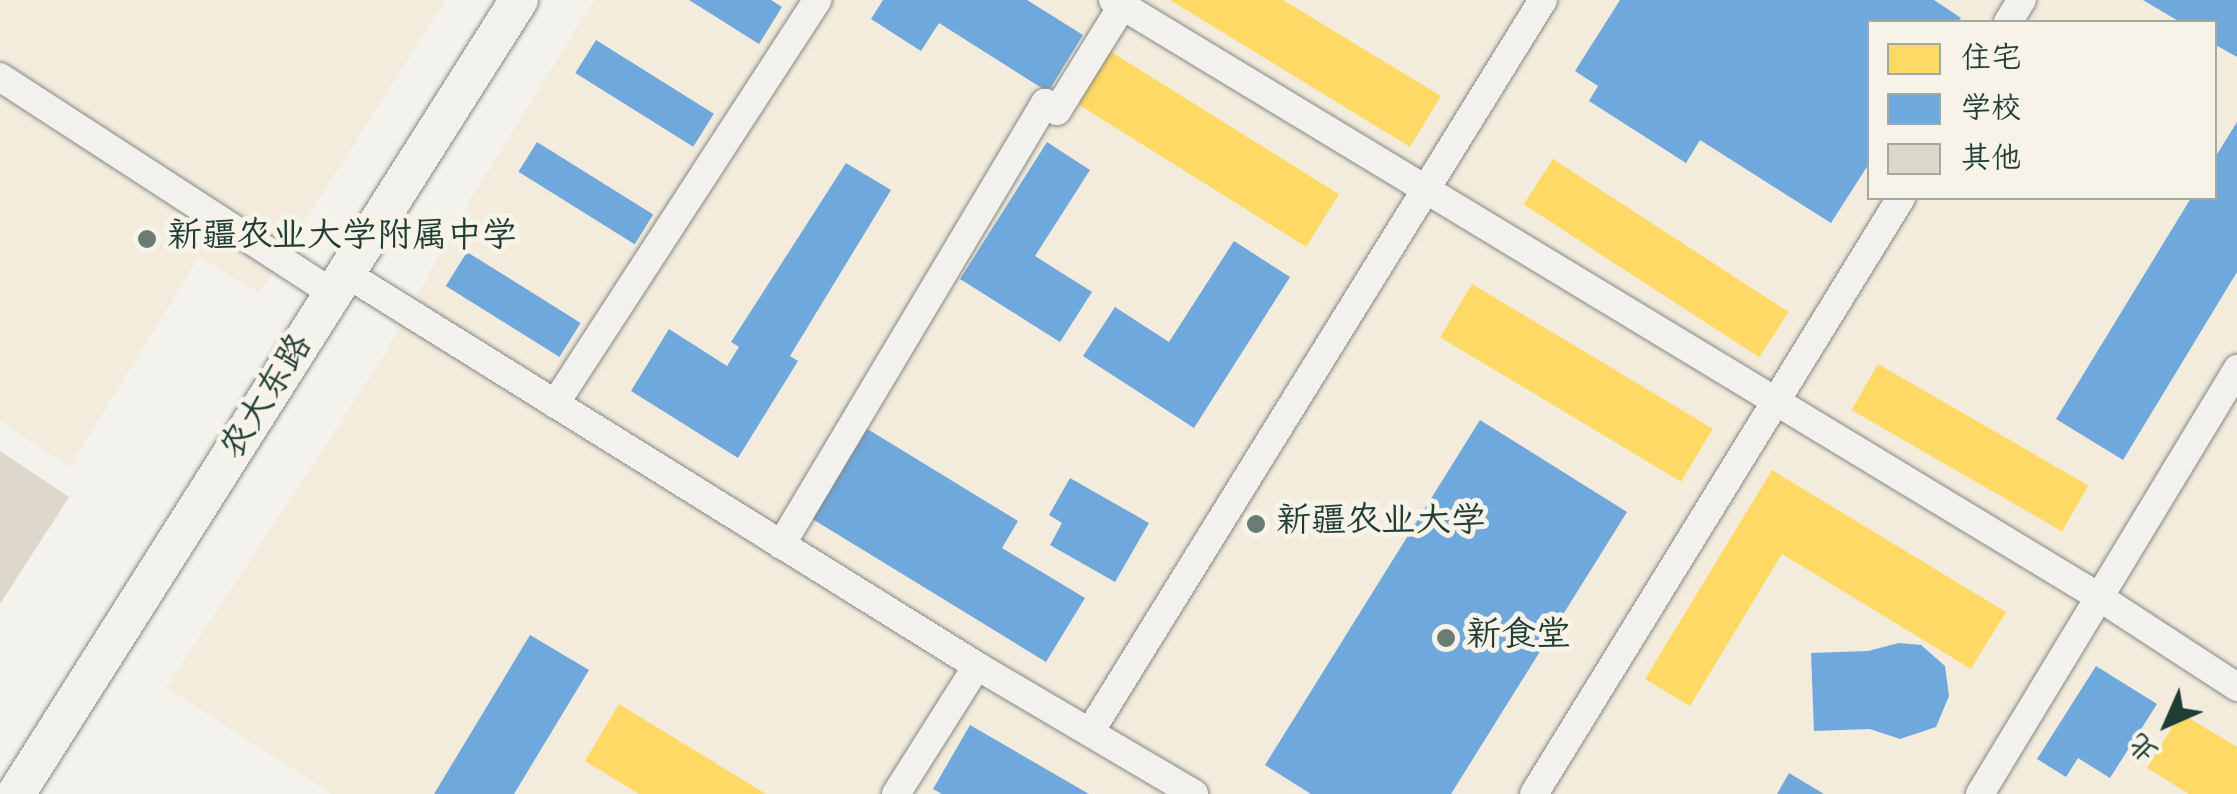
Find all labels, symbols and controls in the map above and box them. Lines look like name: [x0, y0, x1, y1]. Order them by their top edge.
legend: [1867, 20, 2217, 200]
text: 住宅: [1961, 40, 2021, 83]
text: 学校: [1961, 90, 2021, 133]
text: 其他: [1961, 140, 2021, 183]
place label: 新疆农业大学附属中学: [167, 218, 517, 260]
marker: 新疆农业大学附属中学: [136, 228, 158, 250]
street label: 农大东路: [214, 328, 324, 468]
place label: 新疆农业大学: [1276, 503, 1486, 545]
marker: 新疆农业大学: [1245, 513, 1267, 535]
place label: 新食堂: [1466, 617, 1571, 659]
marker: 新食堂: [1435, 627, 1457, 649]
north arrow: [2117, 674, 2217, 774]
text: 北: [2122, 721, 2170, 769]

